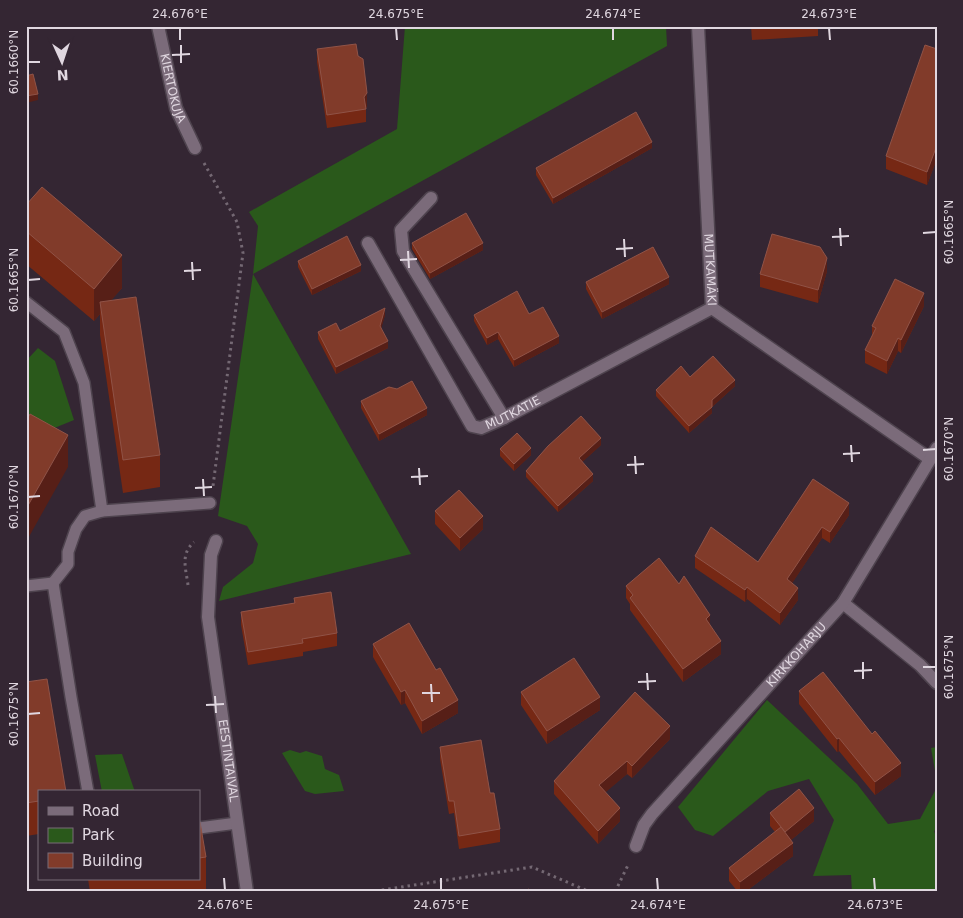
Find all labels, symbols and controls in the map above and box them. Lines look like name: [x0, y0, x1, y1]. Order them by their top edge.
text: 24.676°E: [152, 7, 208, 21]
text: 24.675°E: [368, 7, 424, 21]
text: 24.674°E: [585, 7, 641, 21]
text: 24.673°E: [801, 7, 857, 21]
text: 60.1660°N: [7, 30, 21, 94]
north arrow: [38, 38, 88, 88]
street label: KIERTOKUJA: [157, 52, 189, 126]
text: N: [56, 67, 69, 83]
text: 60.1665°N: [942, 200, 956, 264]
street label: MUTKAMÄKI: [701, 233, 719, 306]
text: 60.1665°N: [7, 248, 21, 312]
street label: MUTKATIE: [483, 393, 543, 432]
text: 60.1670°N: [942, 417, 956, 481]
text: 60.1670°N: [7, 465, 21, 529]
street label: KIRKKOHARJU: [763, 619, 829, 690]
text: 60.1675°N: [942, 635, 956, 699]
text: 60.1675°N: [7, 682, 21, 746]
street label: EESTINTAIVAL: [216, 718, 241, 803]
legend: [38, 790, 200, 880]
text: Road: [82, 802, 120, 820]
text: Park: [82, 826, 115, 844]
text: Building: [82, 852, 143, 870]
text: 24.676°E: [197, 898, 253, 912]
text: 24.675°E: [413, 898, 469, 912]
text: 24.674°E: [630, 898, 686, 912]
text: 24.673°E: [847, 898, 903, 912]

